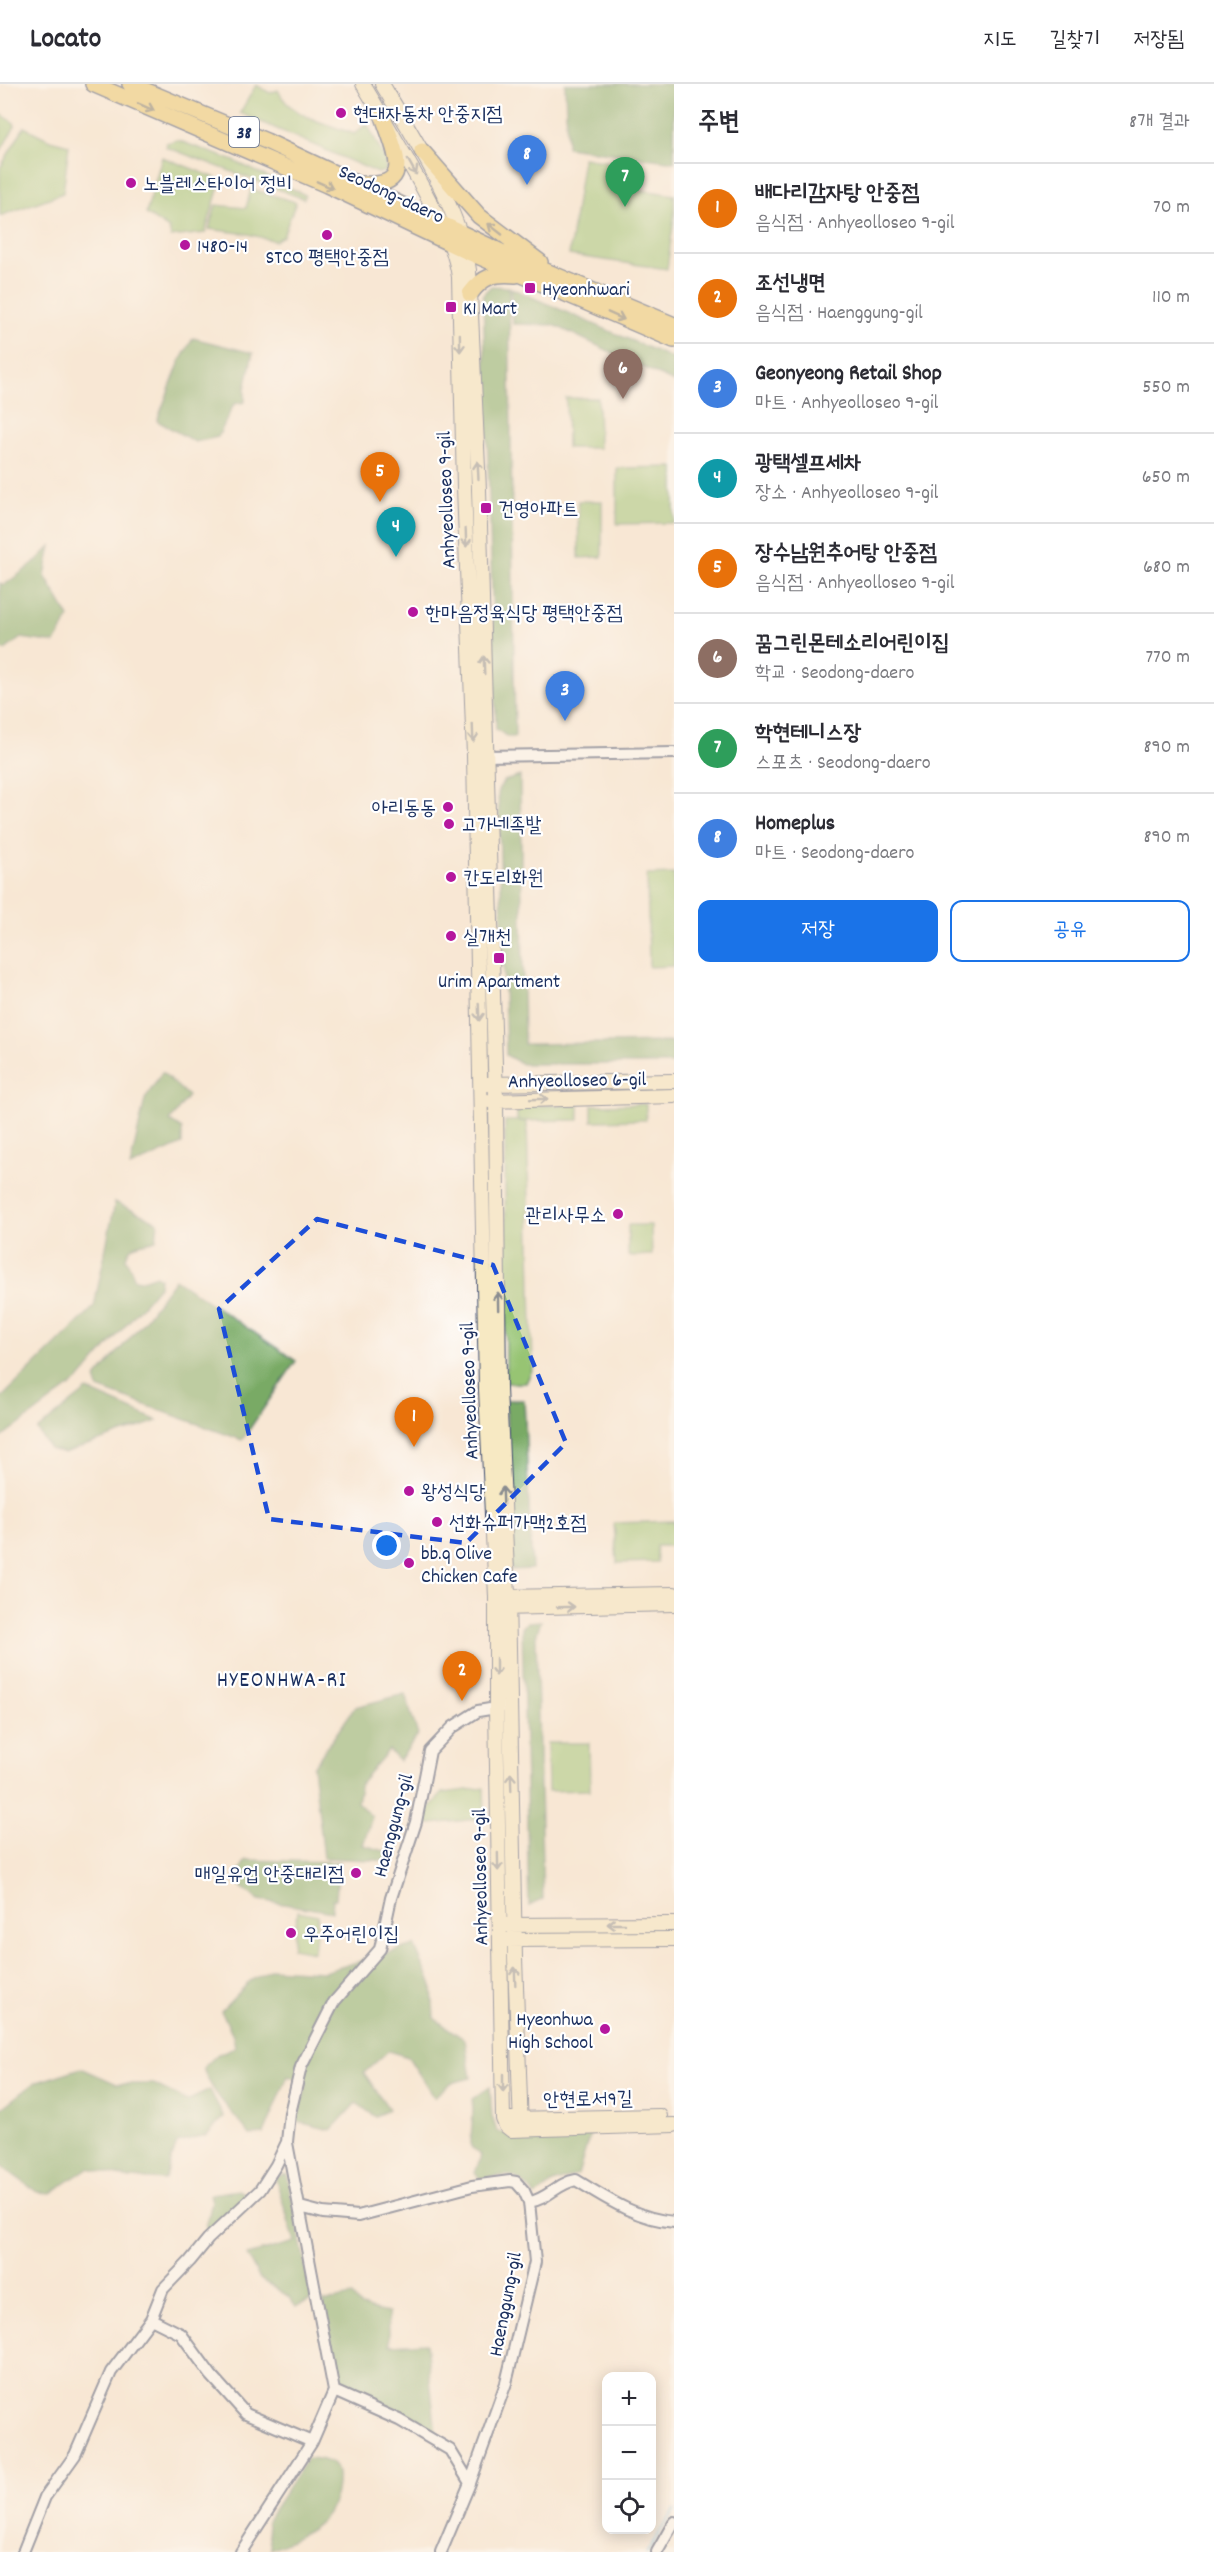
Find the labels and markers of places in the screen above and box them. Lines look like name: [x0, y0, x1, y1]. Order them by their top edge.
place label: 현대자동차 안중지점: [353, 102, 502, 130]
marker: 현대자동차 안중지점: [334, 106, 348, 120]
pin: 8: [508, 135, 546, 185]
pin: 7: [606, 158, 644, 207]
place label: 노블레스타이어 정비: [143, 172, 292, 200]
marker: 노블레스타이어 정비: [124, 176, 138, 190]
marker: STCO 평택안중점: [320, 228, 334, 242]
place label: 1480-14: [197, 234, 248, 262]
marker: 1480-14: [178, 238, 192, 252]
place label: STCO 평택안중점: [265, 245, 389, 273]
place label: Hyeonhwari: [542, 277, 630, 305]
marker: Hyeonhwari: [523, 281, 537, 295]
place label: K1 Mart: [463, 296, 517, 324]
marker: K1 Mart: [444, 300, 458, 314]
pin: 6: [604, 350, 642, 399]
pin: 5: [360, 452, 400, 502]
place label: 건영아파트: [498, 497, 578, 525]
marker: 건영아파트: [479, 501, 493, 515]
pin: 4: [376, 508, 416, 557]
place label: 한마음정육식당 평택안중점: [425, 601, 623, 629]
marker: 한마음정육식당 평택안중점: [406, 605, 420, 619]
pin: 3: [546, 672, 584, 721]
place label: 아리동동: [372, 796, 436, 824]
marker: 아리동동: [441, 800, 455, 814]
place label: 고가네족발: [461, 813, 541, 841]
marker: 고가네족발: [442, 817, 456, 831]
place label: 칸도리화원: [463, 866, 543, 894]
marker: 칸도리화원: [444, 870, 458, 884]
place label: 실개천: [463, 925, 511, 953]
marker: 실개천: [444, 929, 458, 943]
marker: Urim Apartment: [492, 951, 506, 965]
place label: Urim Apartment: [438, 969, 560, 997]
place label: 관리사무소: [526, 1203, 606, 1231]
marker: 관리사무소: [611, 1207, 625, 1221]
pin: 1: [394, 1398, 434, 1447]
place label: 왕성식당: [421, 1480, 485, 1508]
marker: 왕성식당: [402, 1484, 416, 1498]
place label: 선화슈퍼가맥2호점: [449, 1511, 587, 1539]
marker: 선화슈퍼가맥2호점: [430, 1515, 444, 1529]
place label: bb.q Olive Chicken Cafe: [421, 1541, 518, 1592]
marker: bb.q Olive Chicken Cafe: [402, 1556, 416, 1570]
pin: 2: [442, 1652, 482, 1701]
place label: 매일유업 안중대리점: [195, 1862, 344, 1890]
marker: 매일유업 안중대리점: [349, 1866, 363, 1880]
place label: 우주어린이집: [303, 1922, 400, 1950]
marker: 우주어린이집: [284, 1926, 298, 1940]
place label: Hyeonhwa High School: [508, 2007, 594, 2058]
marker: Hyeonhwa High School: [598, 2022, 612, 2036]

